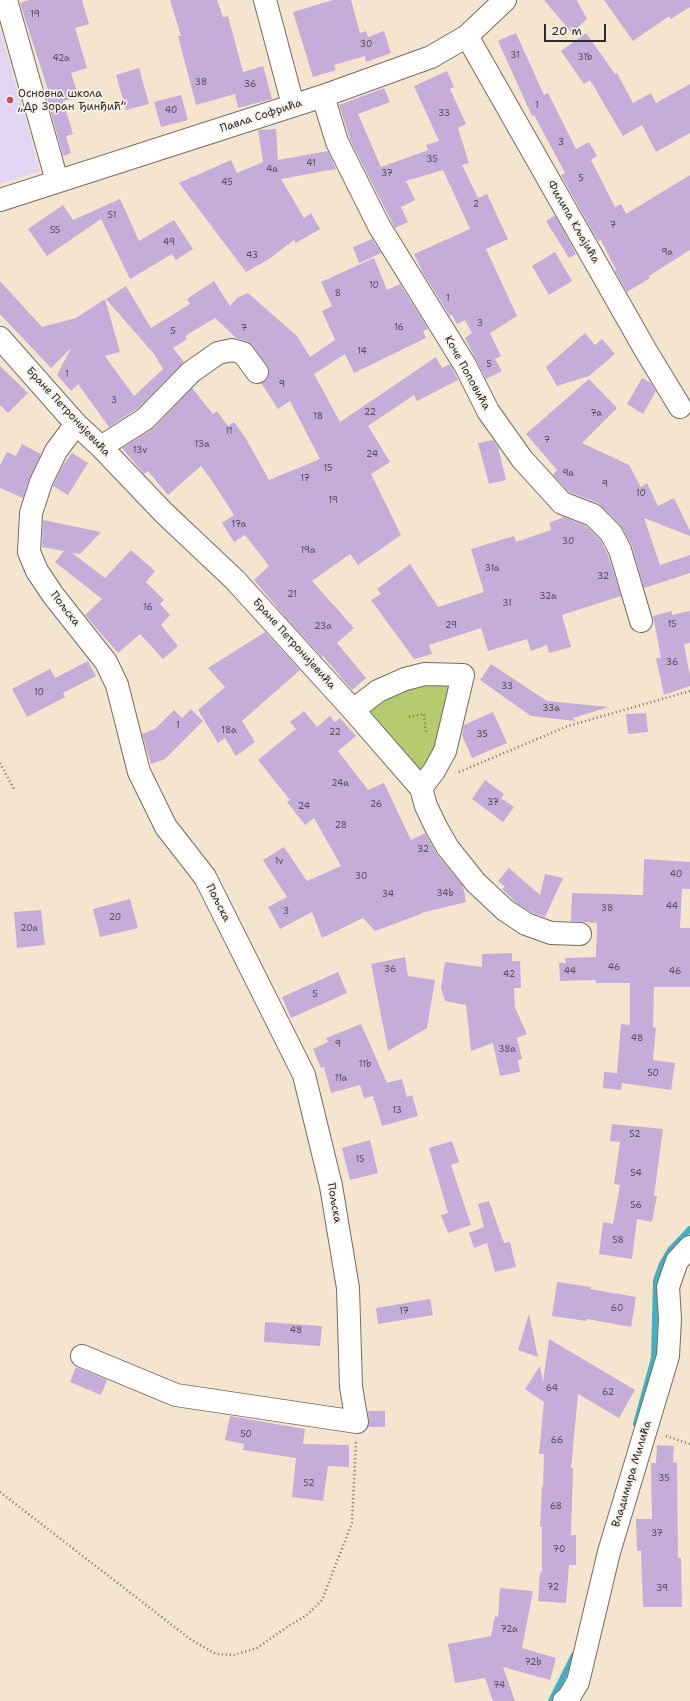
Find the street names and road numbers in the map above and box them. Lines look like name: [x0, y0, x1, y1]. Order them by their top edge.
street label: Павла Софрића: [218, 97, 304, 135]
street label: Филипа Кљајића: [544, 178, 602, 266]
street label: Коче Поповића: [441, 334, 493, 412]
street label: Бране Петронијевића: [23, 365, 113, 459]
street label: Пољска: [47, 589, 83, 629]
street label: Бране Петронијевића: [250, 596, 338, 692]
street label: Пољска: [203, 882, 233, 924]
street label: Пољска: [324, 1182, 344, 1224]
street label: Владимира Милића: [609, 1419, 655, 1529]

